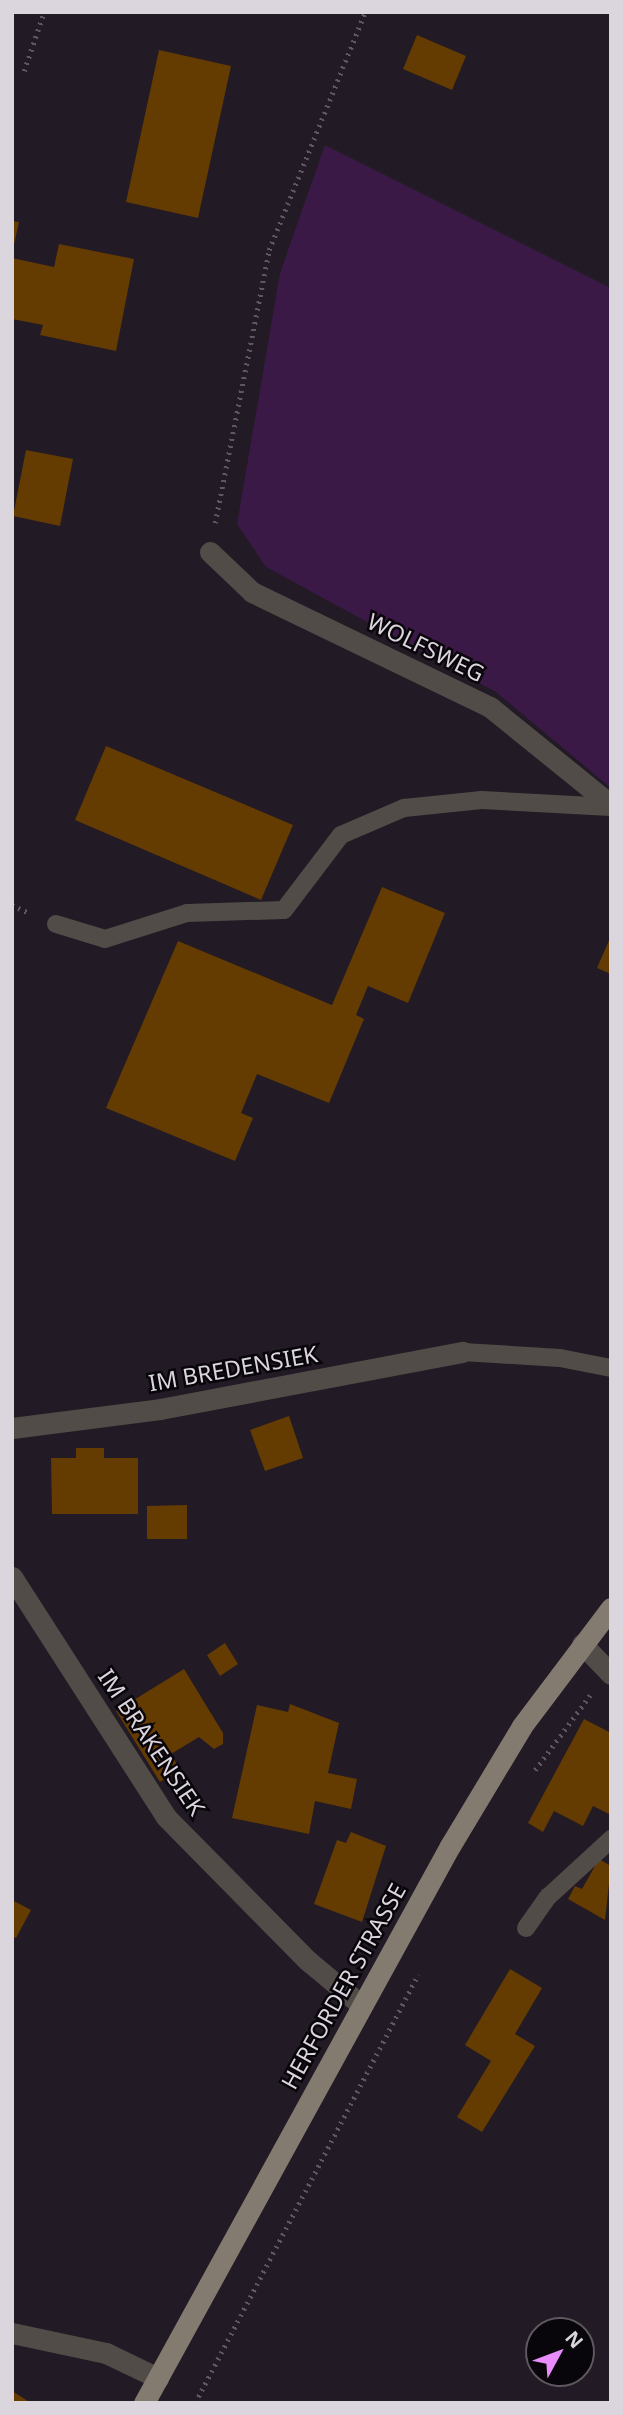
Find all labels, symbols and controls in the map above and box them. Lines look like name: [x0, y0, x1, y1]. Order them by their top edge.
street label: WOLFSWEG: [363, 607, 489, 687]
street label: IM BREDENSIEK: [146, 1340, 320, 1396]
street label: IM BRAKENSIEK: [93, 1664, 211, 1820]
street label: HERFORDER STRASSE: [275, 1878, 411, 2094]
north arrow: [525, 2317, 595, 2387]
text: N: [559, 2325, 589, 2354]

